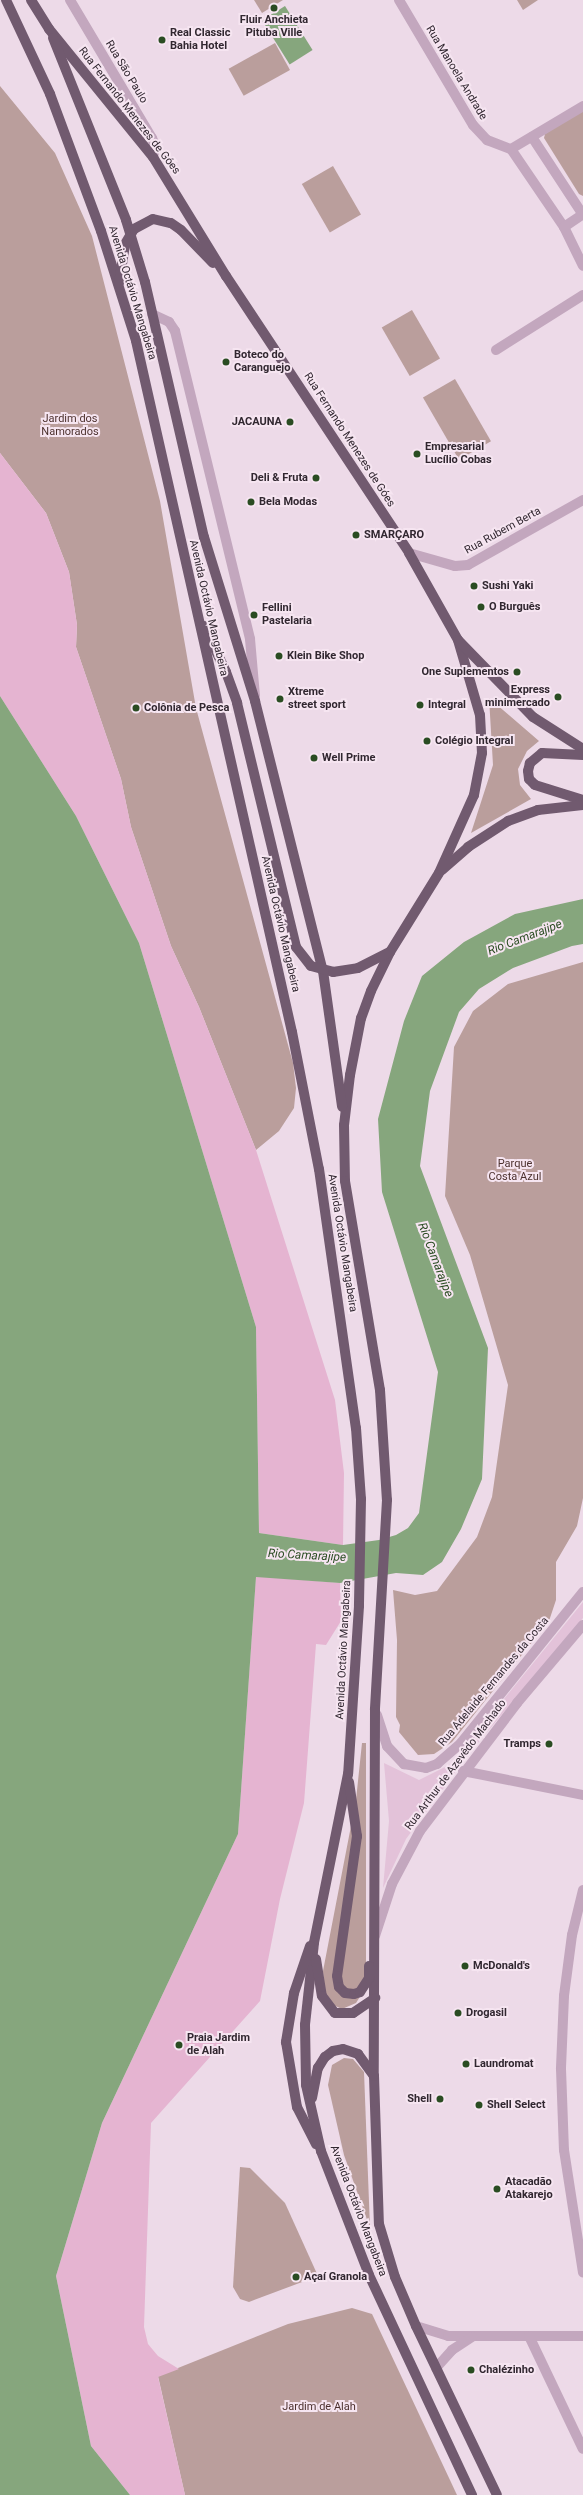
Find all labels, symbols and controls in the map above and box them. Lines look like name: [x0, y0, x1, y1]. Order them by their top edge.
marker: Fluir Anchieta Pituba Ville: [269, 3, 279, 13]
place label: Fluir Anchieta Pituba Ville: [240, 14, 308, 40]
street label: Rua Manoela Andrade: [423, 23, 489, 123]
place label: Real Classic Bahia Hotel: [170, 27, 230, 53]
marker: Real Classic Bahia Hotel: [157, 35, 167, 45]
street label: Rua São Paulo: [102, 38, 150, 106]
street label: Rua Fernando Menezes de Góes: [75, 45, 183, 177]
street label: Avenida Octávio Mangabeira: [105, 224, 159, 362]
place label: Boteco do Caranguejo: [234, 349, 290, 375]
marker: Boteco do Caranguejo: [221, 357, 231, 367]
street label: Rua Fernando Menezes de Góes: [301, 370, 397, 510]
park label: Jardim dos Namorados: [41, 413, 99, 439]
place label: JACAUNA: [232, 415, 282, 429]
marker: JACAUNA: [285, 417, 295, 427]
place label: Empresarial Lucílio Cobas: [425, 441, 492, 467]
marker: Empresarial Lucílio Cobas: [412, 449, 422, 459]
place label: Deli & Fruta: [251, 471, 308, 485]
marker: Deli & Fruta: [311, 473, 321, 483]
place label: Bela Modas: [259, 495, 317, 509]
marker: Bela Modas: [246, 497, 256, 507]
street label: Rua Rubem Berta: [463, 505, 543, 557]
place label: SMARÇARO: [364, 528, 424, 542]
marker: SMARÇARO: [351, 530, 361, 540]
street label: Avenida Octávio Mangabeira: [186, 539, 230, 677]
place label: Sushi Yaki: [482, 579, 534, 593]
marker: Sushi Yaki: [469, 581, 479, 591]
place label: O Burguês: [489, 600, 540, 614]
place label: Fellini Pastelaria: [262, 602, 312, 628]
marker: O Burguês: [476, 602, 486, 612]
marker: Fellini Pastelaria: [249, 610, 259, 620]
place label: Klein Bike Shop: [287, 649, 364, 663]
marker: Klein Bike Shop: [274, 651, 284, 661]
place label: One Suplementos: [422, 665, 509, 679]
marker: One Suplementos: [512, 667, 522, 677]
place label: Express minimercado: [485, 684, 550, 710]
place label: Xtreme street sport: [288, 686, 346, 712]
marker: Express minimercado: [553, 692, 563, 702]
marker: Xtreme street sport: [275, 694, 285, 704]
place label: Integral: [428, 698, 466, 712]
marker: Integral: [415, 700, 425, 710]
place label: Colônia de Pesca: [144, 701, 229, 715]
marker: Colônia de Pesca: [131, 703, 141, 713]
place label: Colégio Integral: [435, 734, 513, 748]
marker: Colégio Integral: [422, 736, 432, 746]
place label: Well Prime: [322, 751, 375, 765]
marker: Well Prime: [309, 753, 319, 763]
street label: Avenida Octávio Mangabeira: [258, 855, 302, 993]
water label: Rio Camarajipe: [486, 917, 564, 959]
park label: Parque Costa Azul: [489, 1158, 541, 1184]
street label: Avenida Octávio Mangabeira: [325, 1173, 359, 1313]
water label: Rio Camarajipe: [414, 1221, 456, 1299]
water label: Rio Camarajipe: [267, 1547, 347, 1565]
street label: Avenida Octávio Mangabeira: [334, 1580, 354, 1720]
street label: Rua Adelaide Fernandes da Costa: [436, 1615, 552, 1749]
street label: Rua Arthur de Azevêdo Machado: [403, 1697, 509, 1833]
place label: Tramps: [503, 1737, 541, 1751]
marker: Tramps: [544, 1739, 554, 1749]
place label: McDonald's: [473, 1959, 530, 1973]
marker: McDonald's: [460, 1961, 470, 1971]
place label: Drogasil: [466, 2006, 507, 2020]
marker: Drogasil: [453, 2008, 463, 2018]
place label: Praia Jardim de Alah: [187, 2032, 250, 2058]
marker: Praia Jardim de Alah: [174, 2040, 184, 2050]
place label: Laundromat: [474, 2057, 534, 2071]
marker: Laundromat: [461, 2059, 471, 2069]
place label: Shell: [407, 2092, 432, 2106]
marker: Shell: [435, 2094, 445, 2104]
place label: Shell Select: [487, 2098, 545, 2112]
marker: Shell Select: [474, 2100, 484, 2110]
street label: Avenida Octávio Mangabeira: [327, 2144, 389, 2278]
place label: Atacadão Atakarejo: [505, 2176, 553, 2202]
marker: Atacadão Atakarejo: [492, 2184, 502, 2194]
place label: Açaí Granola: [304, 2270, 367, 2284]
marker: Açaí Granola: [291, 2272, 301, 2282]
place label: Chalézinho: [479, 2363, 534, 2377]
marker: Chalézinho: [466, 2365, 476, 2375]
park label: Jardim de Alah: [282, 2400, 356, 2414]

